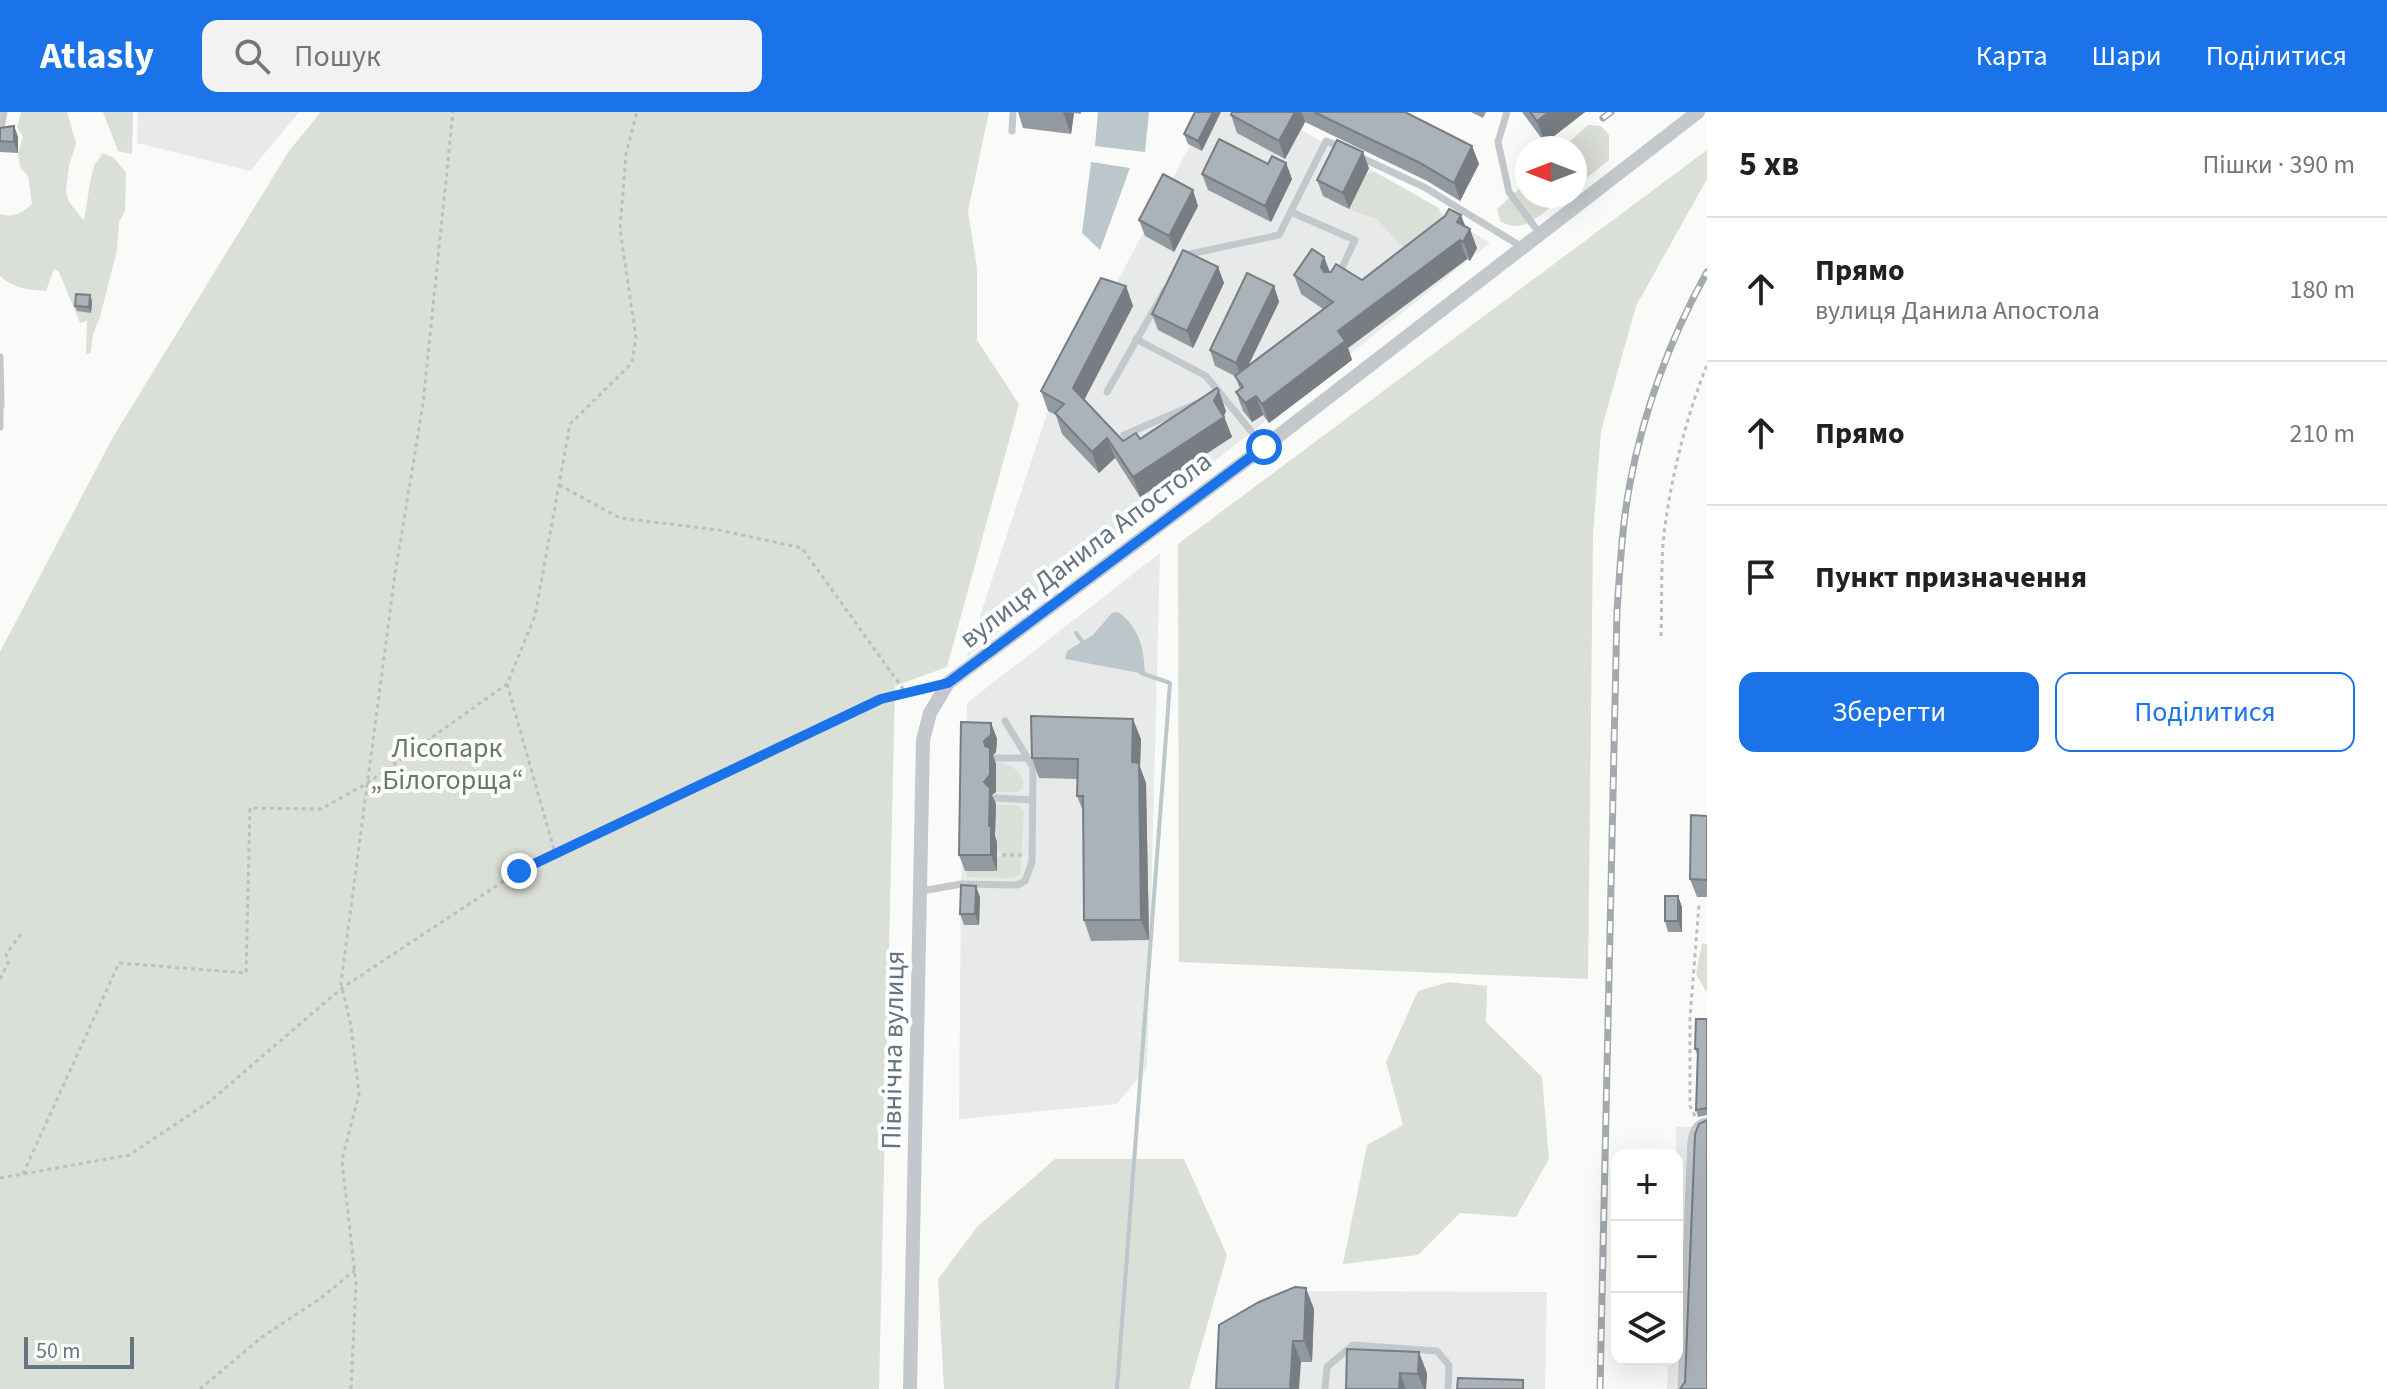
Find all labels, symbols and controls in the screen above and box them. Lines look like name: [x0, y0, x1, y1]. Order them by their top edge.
search box: [202, 20, 762, 92]
text: Atlasly: [40, 29, 154, 83]
icon: search: [230, 34, 274, 78]
text: Пошук: [294, 35, 381, 78]
text: Карта: [1976, 36, 2048, 76]
text: Шари: [2092, 36, 2162, 76]
text: Поділитися: [2206, 36, 2347, 76]
north arrow: [1515, 136, 1587, 208]
text: 5 хв: [1739, 140, 1799, 189]
text: Пішки · 390 m: [2202, 146, 2355, 183]
text: Прямо: [1815, 249, 1905, 292]
icon: ahead: [1739, 267, 1783, 311]
text: 180 m: [2289, 271, 2355, 308]
text: вулиця Данила Апостола: [1815, 292, 2100, 329]
icon: ahead: [1739, 411, 1783, 455]
text: Прямо: [1815, 412, 1905, 455]
text: 210 m: [2289, 415, 2355, 452]
route start: [1246, 429, 1282, 465]
street label: вулиця Данила Апостола: [951, 442, 1220, 658]
icon: arrive: [1739, 555, 1783, 599]
text: Пункт призначення: [1815, 556, 2087, 599]
button: Зберегти: [1739, 672, 2039, 752]
button: Поділитися: [2055, 672, 2355, 752]
park label: Лісопарк „Білогорща“: [370, 728, 524, 800]
route end: [501, 853, 537, 889]
street label: Північна вулиця: [871, 950, 915, 1150]
map controls: [1611, 1149, 1683, 1365]
button: +: [1611, 1149, 1683, 1221]
button: −: [1611, 1221, 1683, 1293]
button: layers: [1611, 1293, 1683, 1365]
scale bar: [24, 1333, 134, 1369]
text: 50 m: [36, 1335, 81, 1367]

